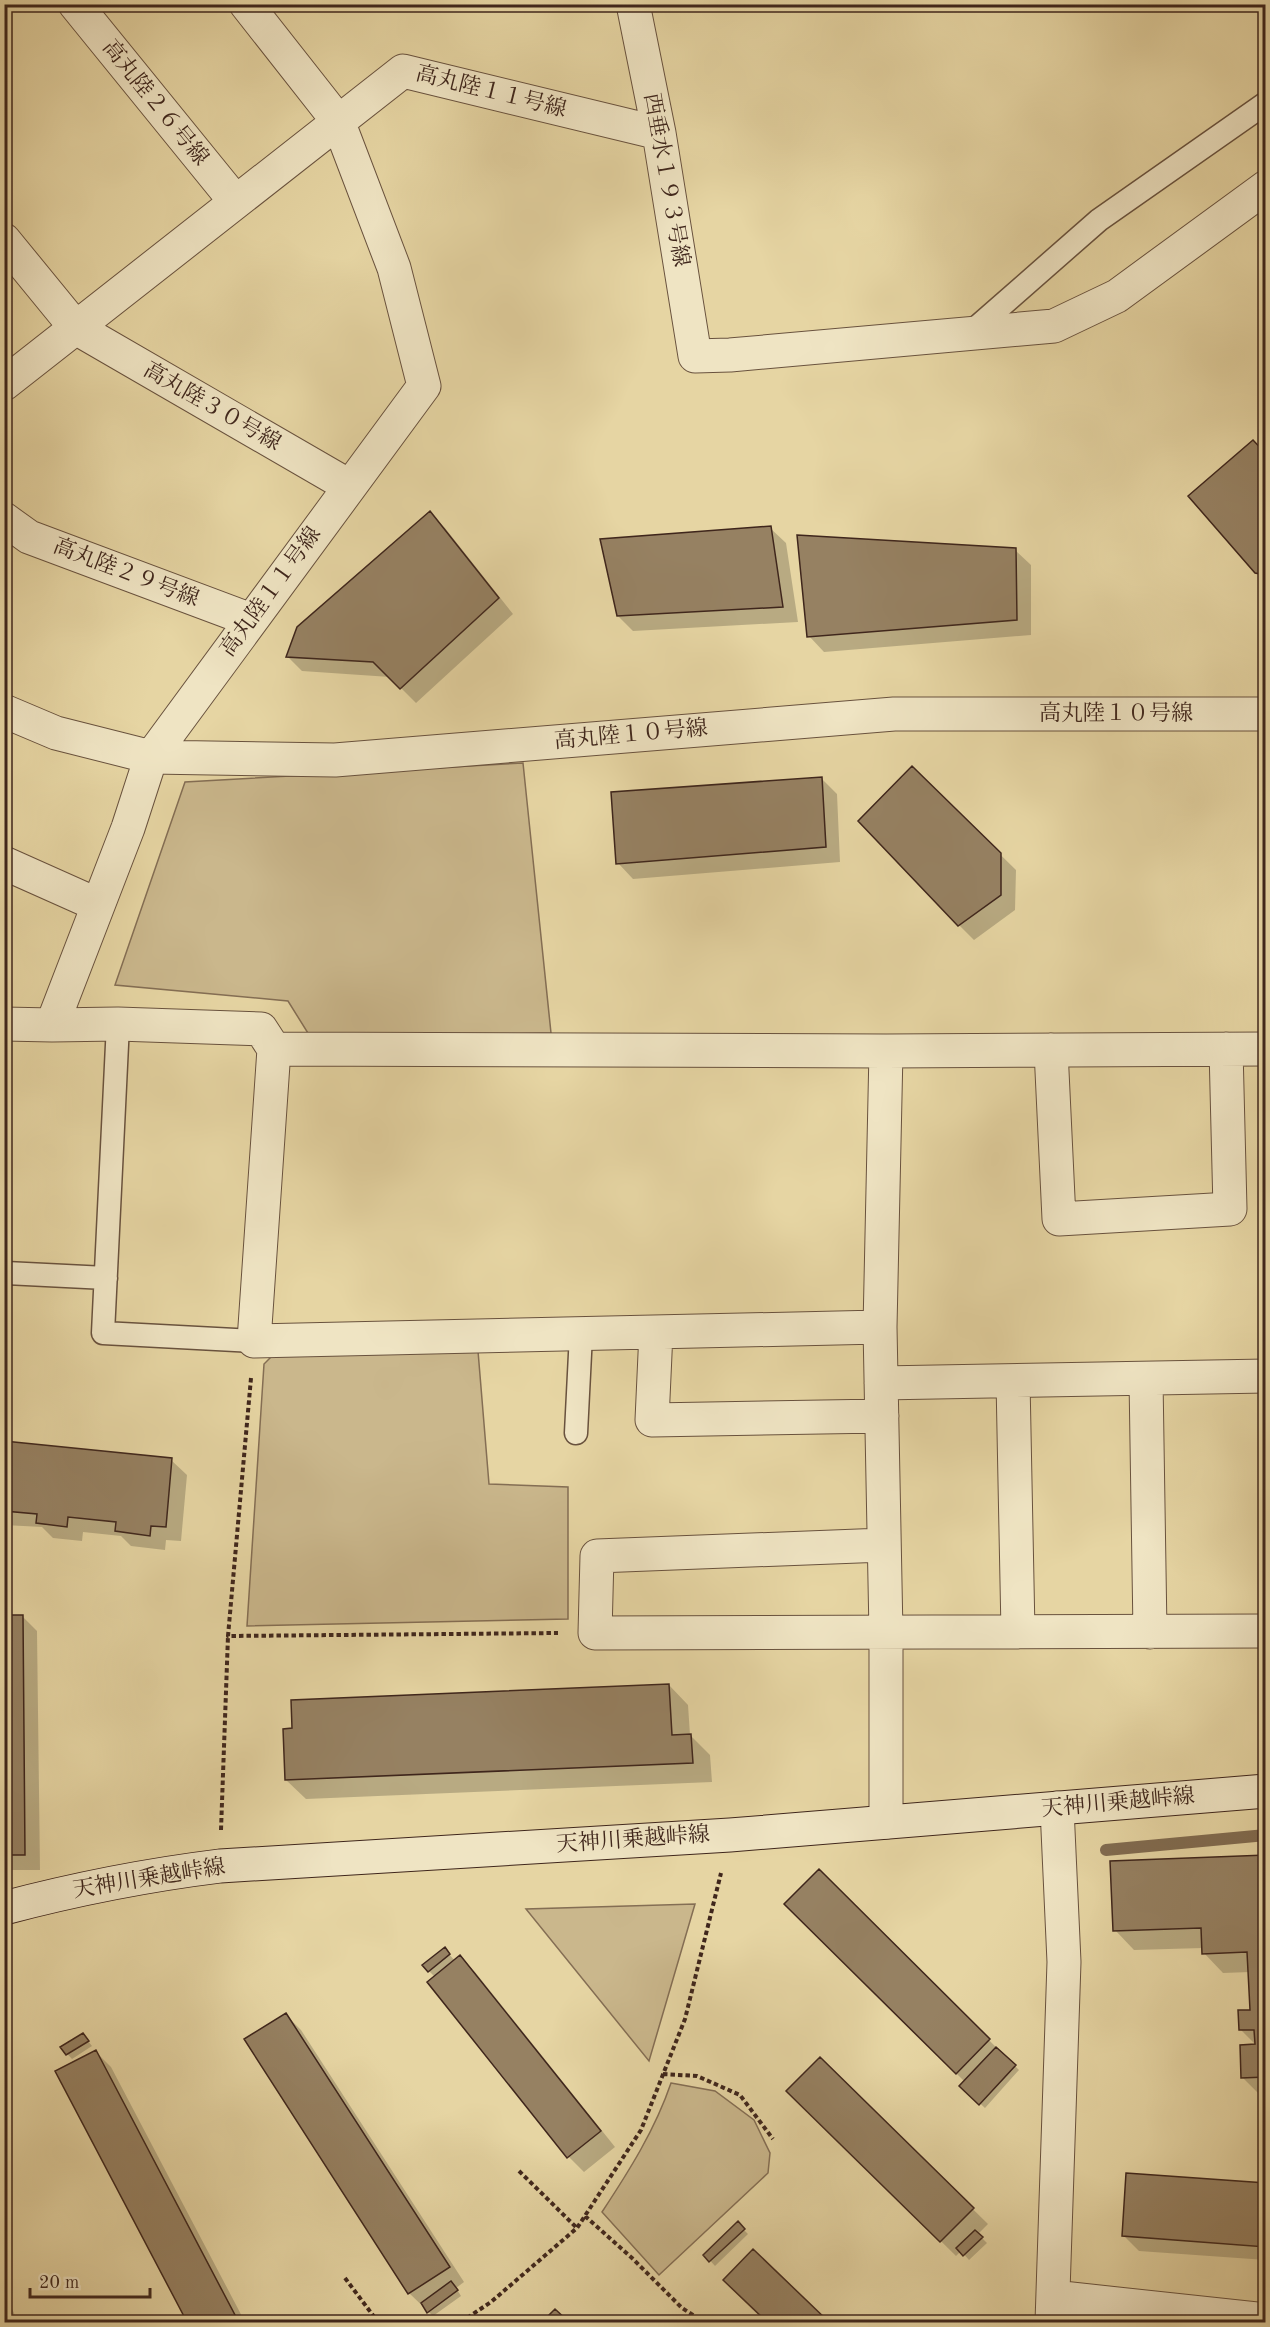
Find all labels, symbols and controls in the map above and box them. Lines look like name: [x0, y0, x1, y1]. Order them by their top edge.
street label: 高丸陸２６号線: [98, 35, 214, 170]
street label: 高丸陸１１号線: [414, 61, 569, 121]
street label: 西垂水１９３号線: [640, 91, 694, 269]
street label: 高丸陸３０号線: [140, 357, 285, 455]
street label: 高丸陸１１号線: [215, 522, 325, 661]
street label: 高丸陸２９号線: [50, 533, 203, 611]
street label: 高丸陸１０号線: [1039, 701, 1193, 725]
street label: 高丸陸１０号線: [553, 715, 709, 753]
street label: 天神川乗越峠線: [1040, 1783, 1196, 1821]
street label: 天神川乗越峠線: [555, 1822, 711, 1856]
street label: 天神川乗越峠線: [71, 1854, 227, 1902]
scale bar: [30, 2261, 150, 2299]
text: 20 m: [39, 2274, 79, 2292]

